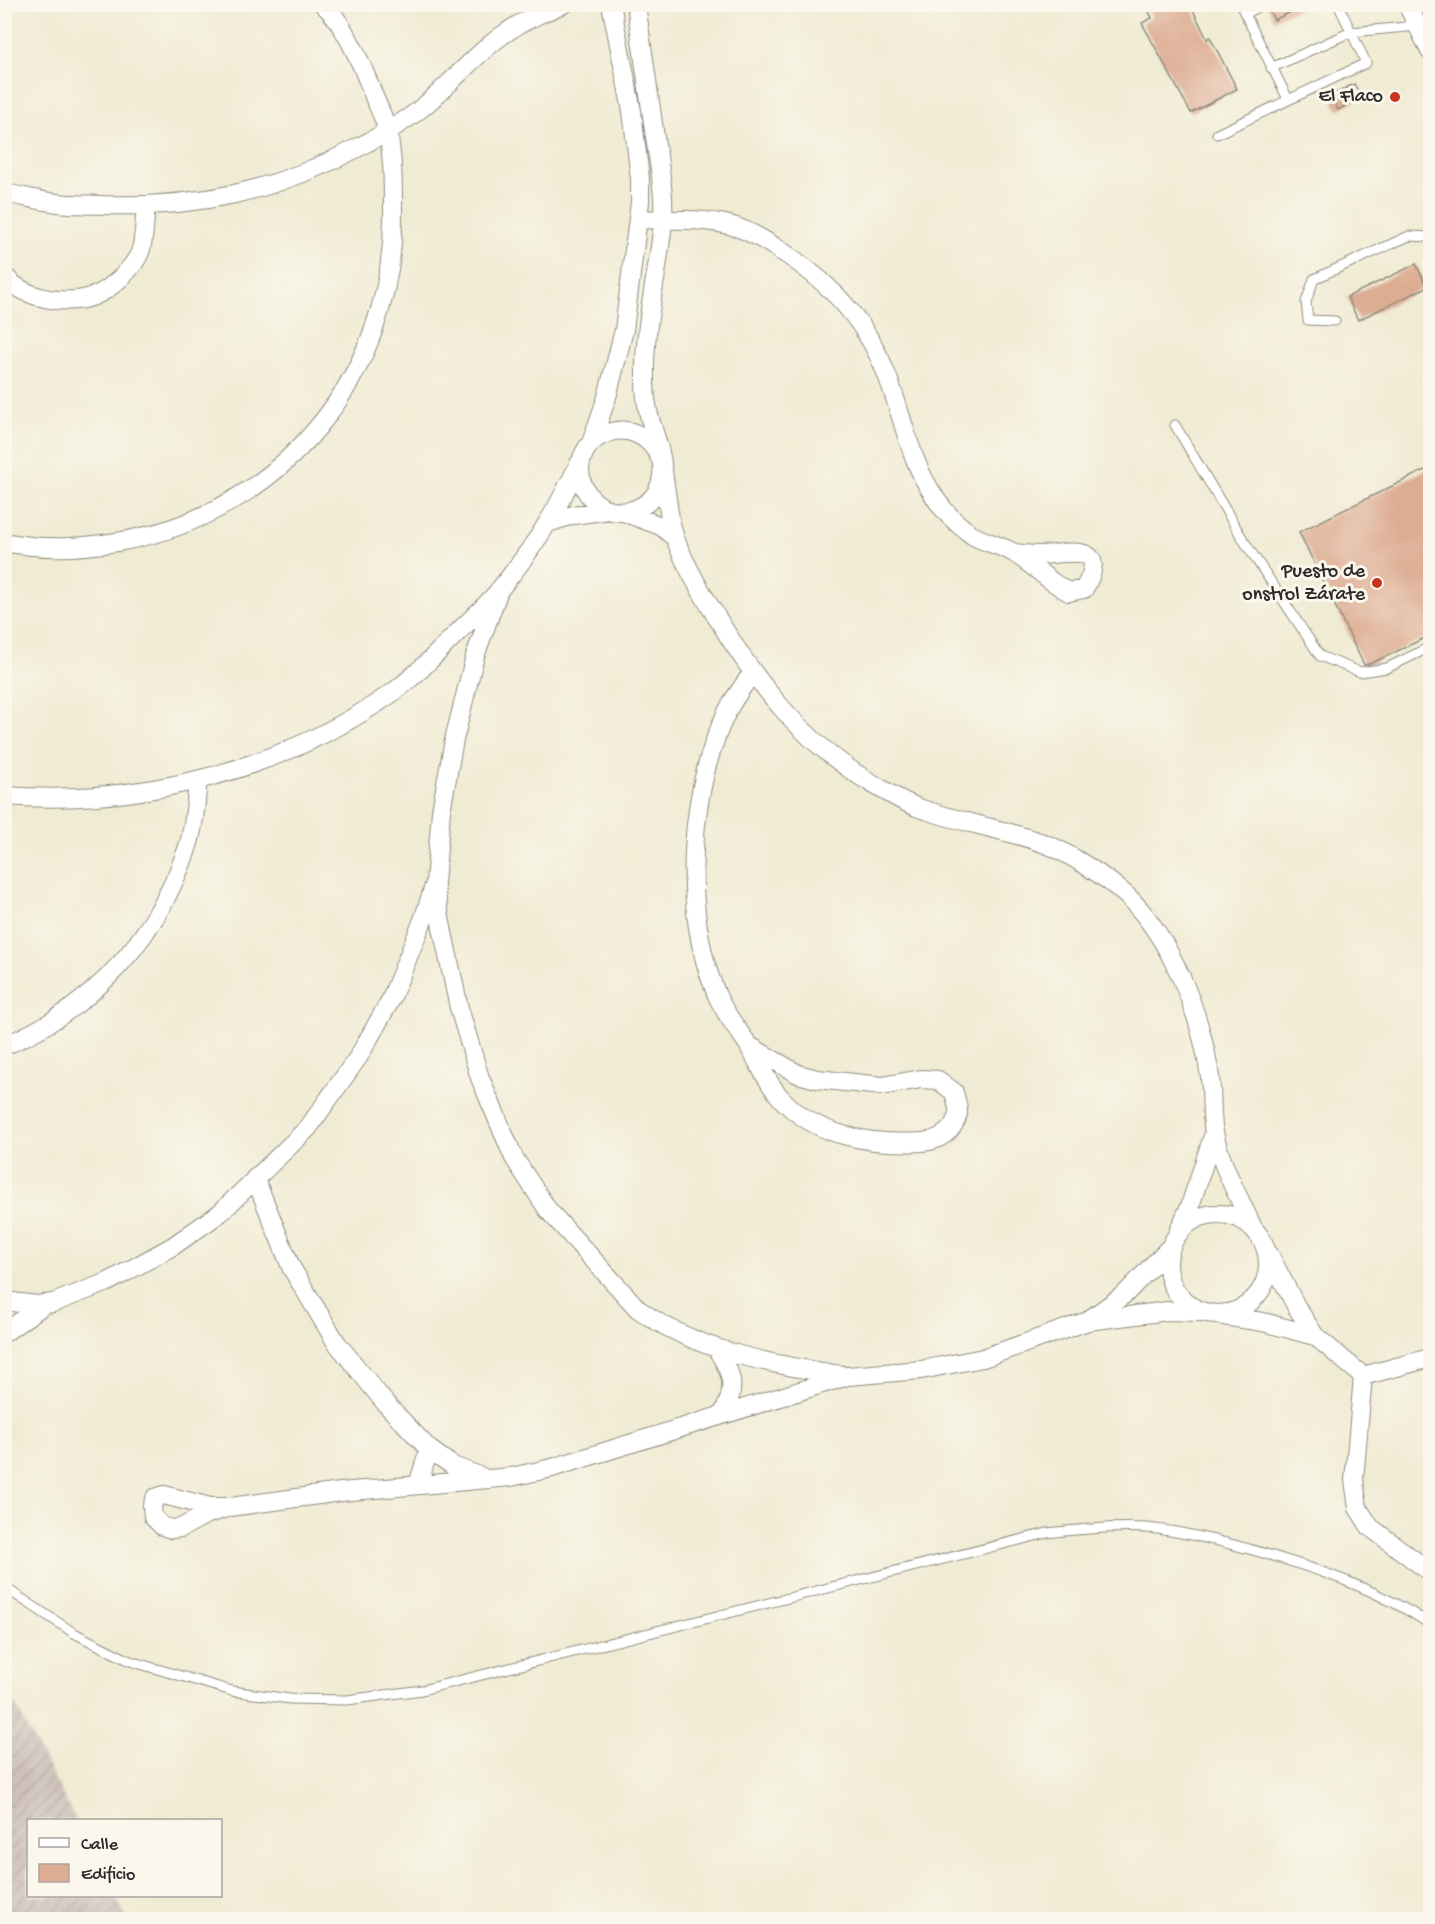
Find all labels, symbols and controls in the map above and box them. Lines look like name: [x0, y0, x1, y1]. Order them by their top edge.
place label: El Flaco: [1318, 86, 1383, 109]
marker: El Flaco: [1388, 90, 1402, 104]
place label: Puesto de onstrol Zárate: [1242, 561, 1366, 607]
marker: Puesto de onstrol Zárate: [1370, 576, 1384, 590]
legend: [27, 1819, 222, 1897]
text: Calle: [81, 1835, 119, 1856]
text: Edificio: [81, 1865, 135, 1886]

